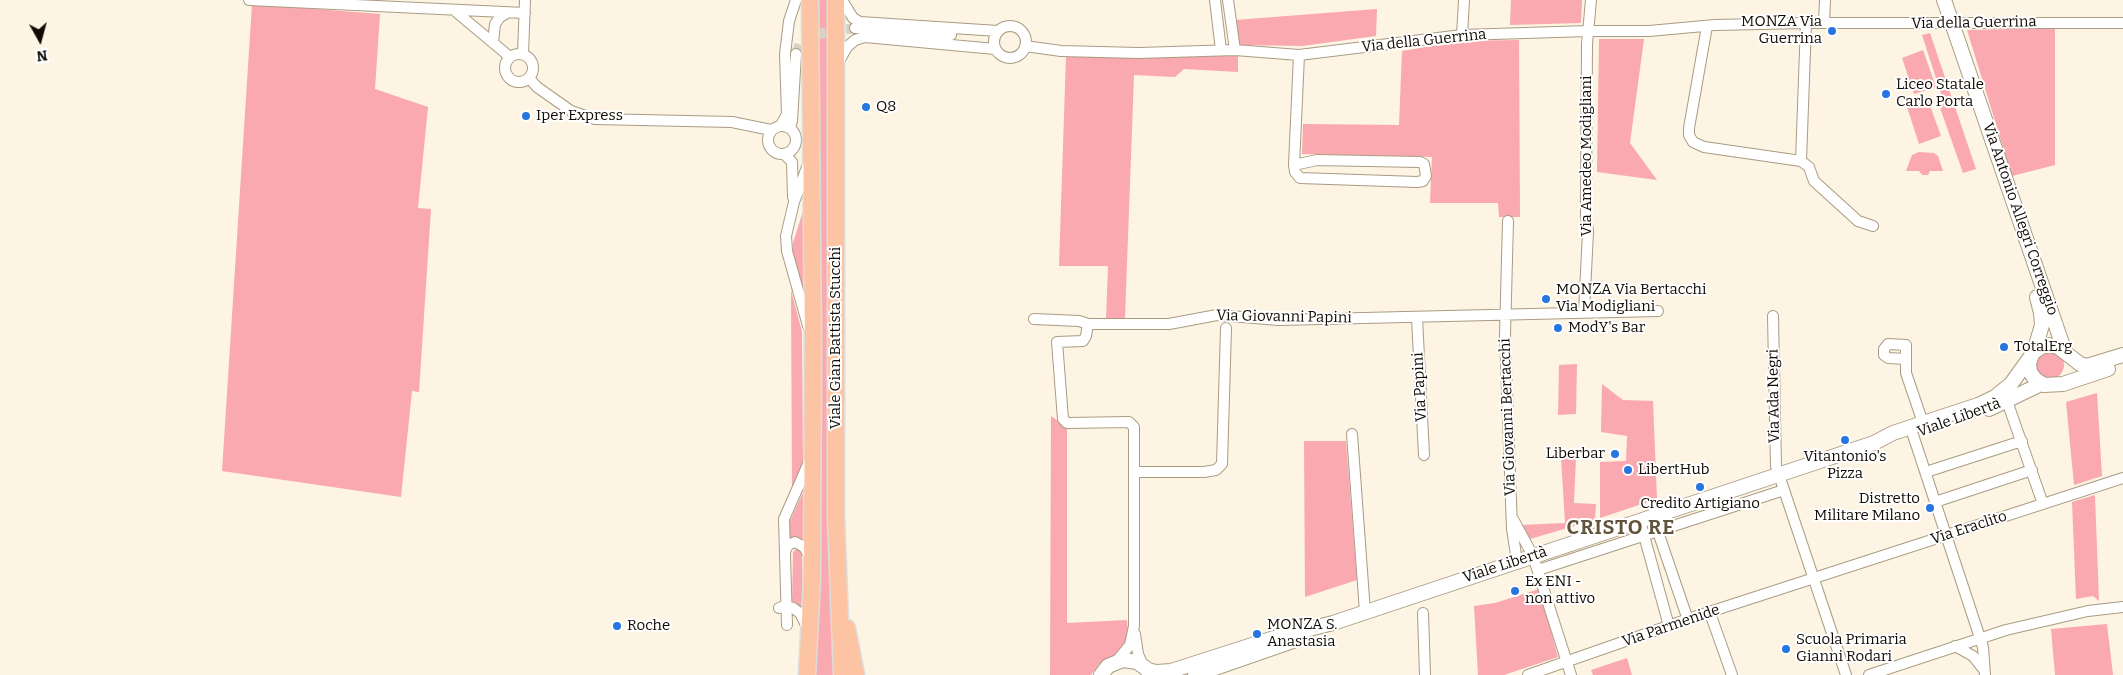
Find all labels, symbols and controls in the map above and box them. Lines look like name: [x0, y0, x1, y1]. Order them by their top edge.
place label: MONZA Via Guerrina: [1741, 13, 1822, 48]
street label: Via della Guerrina: [1911, 13, 2037, 33]
north arrow: [15, 15, 65, 65]
street label: Via della Guerrina: [1361, 25, 1487, 57]
marker: MONZA Via Guerrina: [1826, 25, 1838, 37]
text: N: [35, 46, 48, 64]
street label: Via Amedeo Modigliani: [1578, 76, 1596, 236]
place label: Liceo Statale Carlo Porta: [1896, 76, 1984, 111]
marker: Liceo Statale Carlo Porta: [1880, 88, 1892, 100]
place label: Q8: [876, 98, 896, 116]
marker: Q8: [860, 101, 872, 113]
place label: Iper Express: [536, 107, 623, 125]
marker: Iper Express: [520, 110, 532, 122]
street label: Via Antonio Allegri Correggio: [1979, 120, 2061, 318]
street label: Viale Gian Battista Stucchi: [827, 247, 845, 429]
place label: MONZA Via Bertacchi Via Modigliani: [1556, 281, 1706, 316]
marker: MONZA Via Bertacchi Via Modigliani: [1540, 293, 1552, 305]
street label: Via Giovanni Papini: [1216, 307, 1352, 327]
place label: ModY's Bar: [1568, 319, 1645, 337]
marker: ModY's Bar: [1552, 322, 1564, 334]
street label: Via Giovanni Bertacchi: [1496, 338, 1520, 496]
place label: TotalErg: [2014, 338, 2072, 356]
marker: TotalErg: [1998, 341, 2010, 353]
street label: Via Ada Negri: [1764, 349, 1784, 443]
street label: Via Papini: [1409, 352, 1431, 422]
street label: Viale Libertà: [1915, 395, 2003, 441]
marker: Vitantonio's Pizza: [1839, 434, 1851, 446]
place label: Liberbar: [1546, 445, 1605, 463]
marker: Liberbar: [1609, 448, 1621, 460]
place label: Vitantonio's Pizza: [1804, 448, 1886, 483]
place label: LibertHub: [1638, 461, 1709, 479]
marker: LibertHub: [1622, 464, 1634, 476]
marker: Credito Artigiano: [1694, 481, 1706, 493]
place label: Distretto Militare Milano: [1814, 490, 1920, 525]
place label: Credito Artigiano: [1640, 495, 1760, 513]
marker: Distretto Militare Milano: [1924, 502, 1936, 514]
street label: Via Eraclito: [1929, 507, 2009, 549]
district label: CRISTO RE: [1565, 516, 1677, 540]
street label: Viale Libertà: [1461, 543, 1549, 587]
place label: Ex ENI - non attivo: [1525, 573, 1595, 608]
marker: Ex ENI - non attivo: [1509, 585, 1521, 597]
street label: Via Parmenide: [1620, 601, 1722, 651]
place label: MONZA S. Anastasia: [1267, 616, 1337, 651]
place label: Roche: [627, 617, 670, 635]
marker: Roche: [611, 620, 623, 632]
marker: MONZA S. Anastasia: [1251, 628, 1263, 640]
place label: Scuola Primaria Gianni Rodari: [1796, 631, 1907, 666]
marker: Scuola Primaria Gianni Rodari: [1780, 643, 1792, 655]

